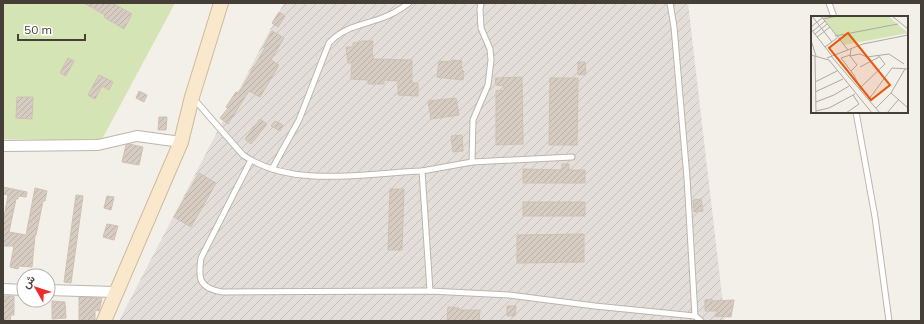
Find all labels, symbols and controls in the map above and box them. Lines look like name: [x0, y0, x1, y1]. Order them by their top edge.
scale bar: [18, 16, 85, 42]
inset map: [811, 16, 908, 113]
text: 50 m: [24, 22, 52, 37]
north arrow: [16, 268, 56, 308]
text: ش: [19, 272, 38, 291]

